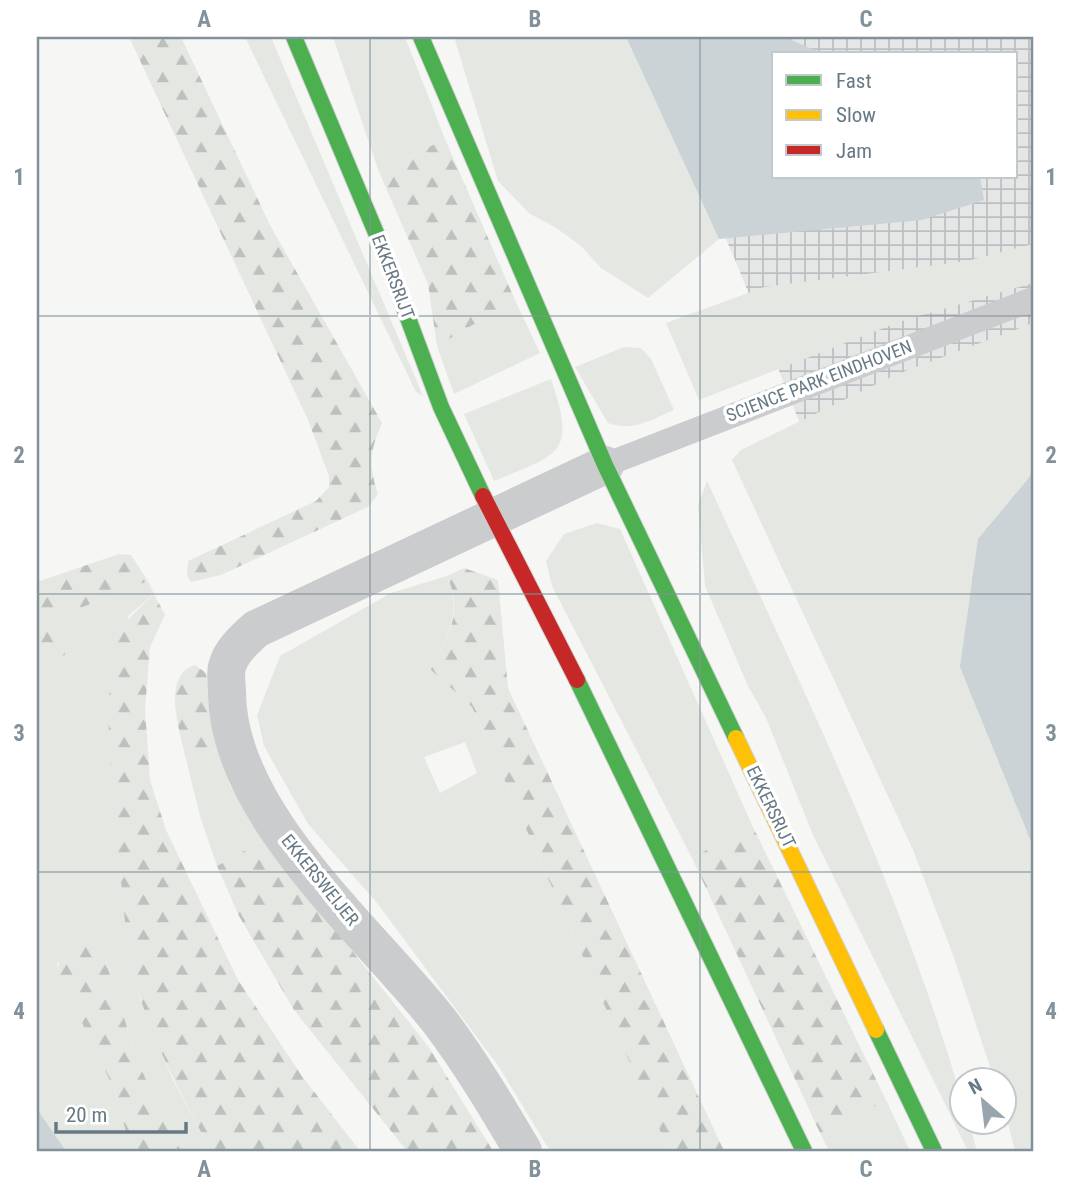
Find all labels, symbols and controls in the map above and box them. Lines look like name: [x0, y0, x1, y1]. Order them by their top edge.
text: A: [197, 6, 211, 33]
text: B: [529, 6, 541, 33]
text: C: [859, 6, 873, 33]
legend: [772, 52, 1018, 178]
text: Fast: [836, 69, 872, 93]
text: Slow: [836, 103, 876, 127]
text: Jam: [836, 139, 872, 163]
text: 1: [13, 164, 25, 191]
text: 1: [1045, 164, 1057, 191]
street label: EKKERSRIJT: [368, 232, 419, 322]
street label: SCIENCE PARK EINDHOVEN: [723, 335, 915, 426]
text: 2: [13, 442, 25, 469]
text: 2: [1045, 442, 1057, 469]
text: 3: [13, 720, 25, 747]
text: 3: [1045, 720, 1057, 747]
street label: EKKERSRIJT: [743, 762, 800, 851]
street label: EKKERSWEIJER: [277, 830, 364, 930]
text: 4: [13, 998, 25, 1025]
text: 4: [1045, 998, 1057, 1025]
north arrow: [948, 1066, 1018, 1136]
text: N: [965, 1074, 986, 1099]
scale bar: [56, 1090, 186, 1134]
text: 20 m: [66, 1103, 107, 1127]
text: A: [197, 1156, 211, 1183]
text: B: [529, 1156, 541, 1183]
text: C: [859, 1156, 873, 1183]

